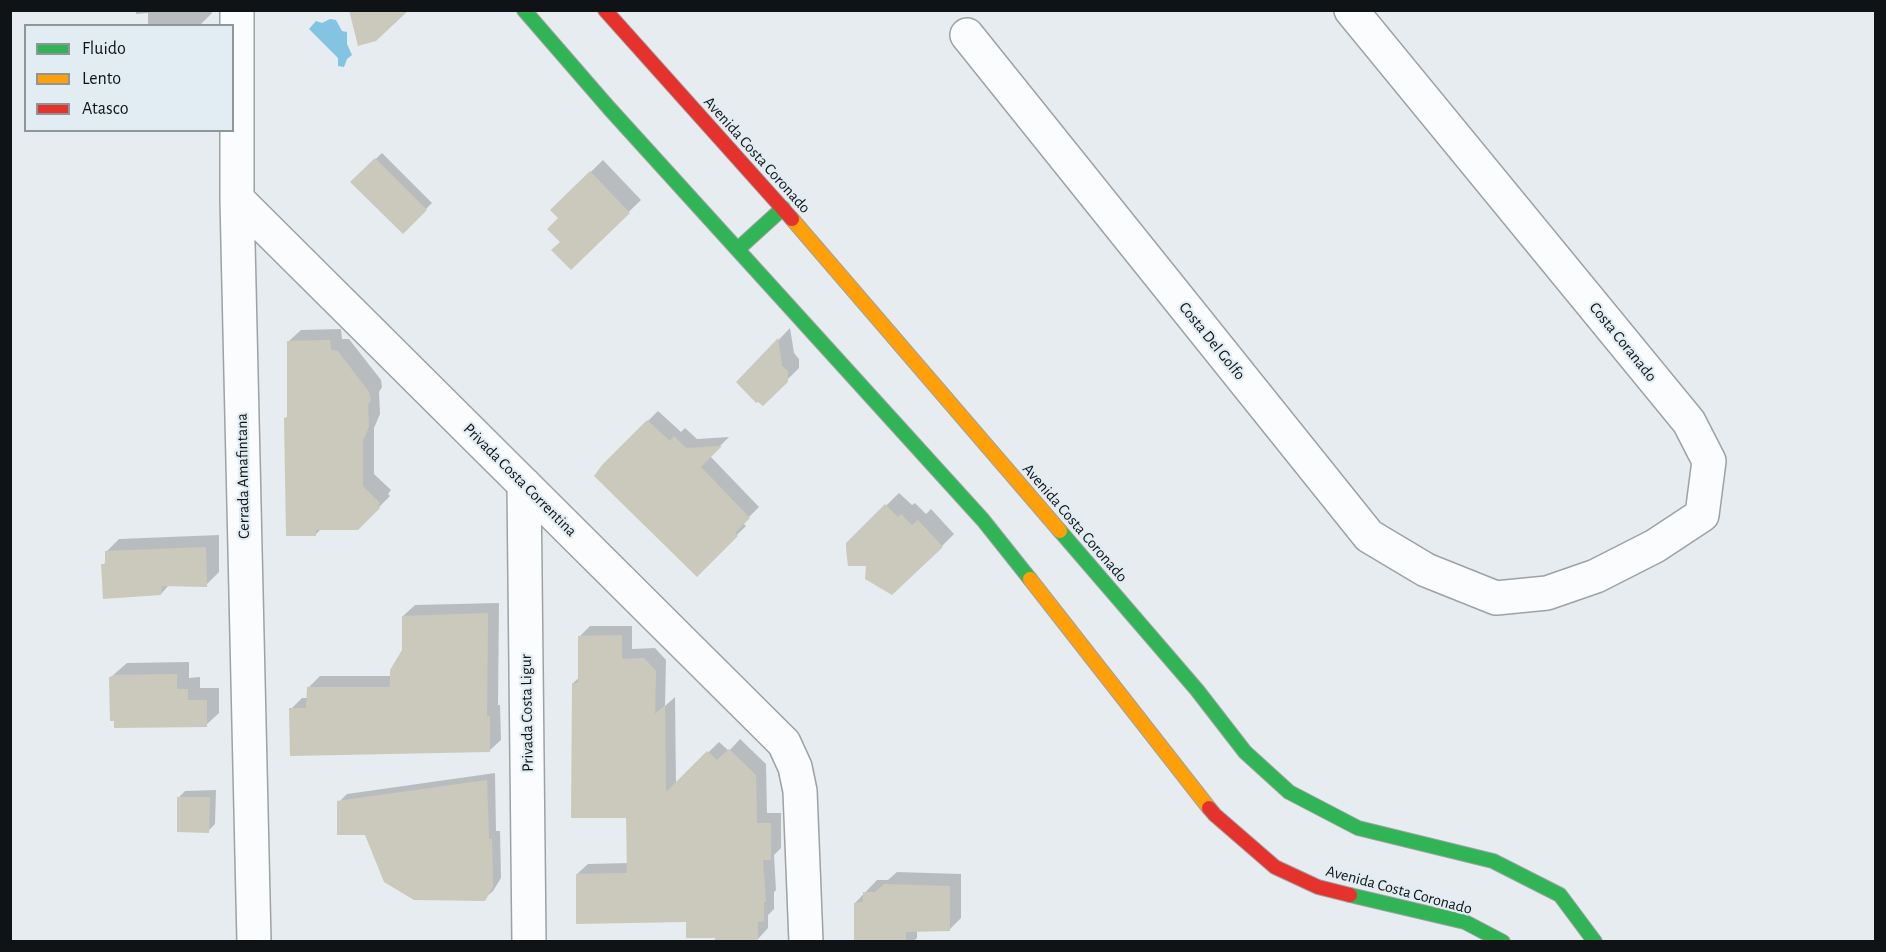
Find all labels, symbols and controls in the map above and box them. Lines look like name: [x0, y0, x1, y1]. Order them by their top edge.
legend: [24, 24, 234, 132]
text: Fluido: [82, 40, 126, 58]
text: Lento: [82, 70, 121, 88]
street label: Avenida Costa Coronado: [699, 93, 815, 217]
text: Atasco: [82, 100, 129, 118]
street label: Costa Del Golfo: [1175, 298, 1249, 384]
street label: Costa Coranado: [1585, 298, 1661, 386]
street label: Cerrada Amafintana: [232, 413, 254, 539]
street label: Privada Costa Correntina: [459, 419, 581, 541]
street label: Avenida Costa Coronado: [1018, 460, 1132, 586]
street label: Privada Costa Ligur: [516, 654, 538, 772]
street label: Avenida Costa Coronado: [1324, 861, 1474, 919]

